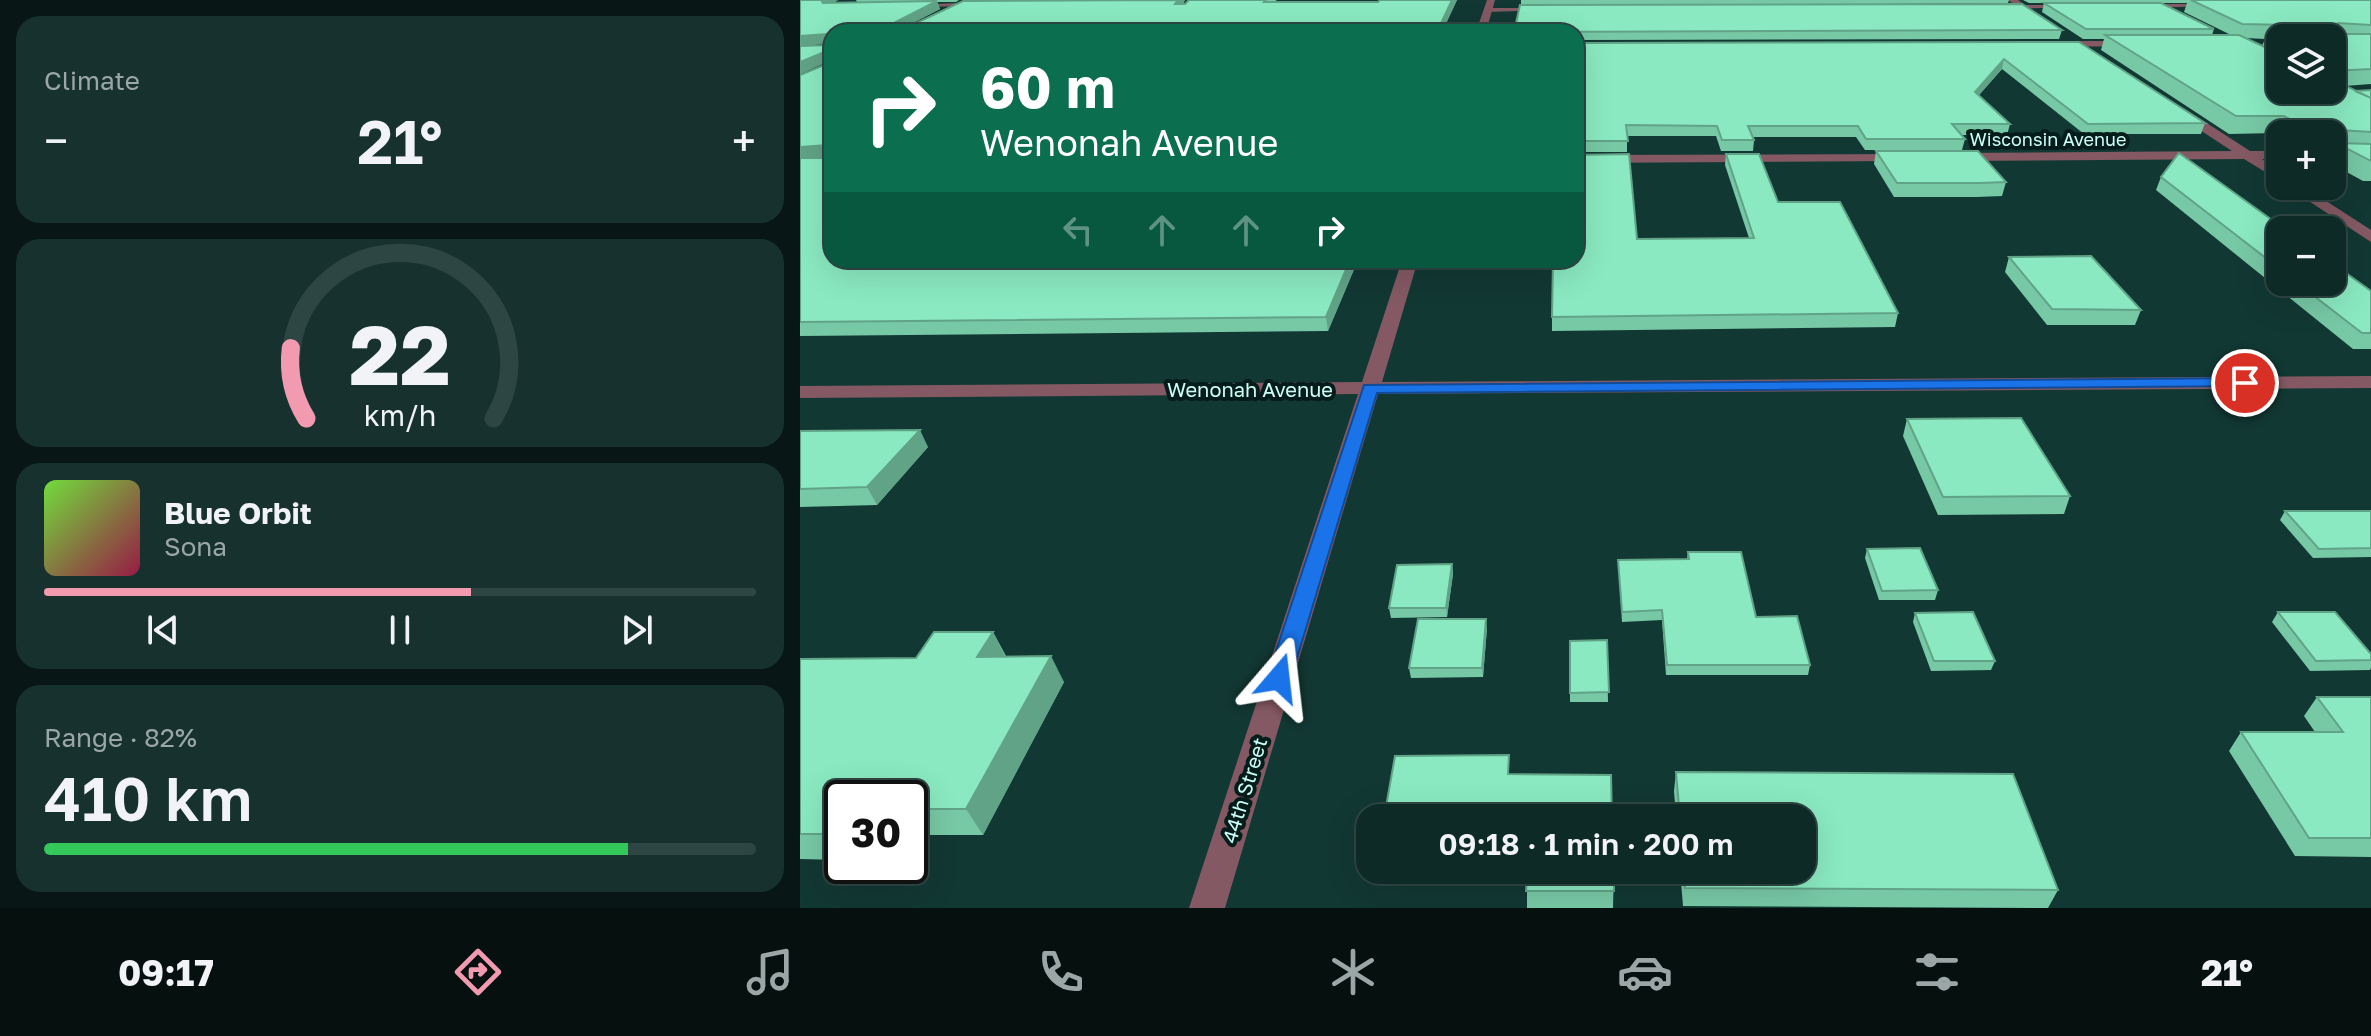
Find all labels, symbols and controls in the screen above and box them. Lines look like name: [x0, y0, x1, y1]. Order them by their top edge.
map controls: [2266, 24, 2346, 296]
button: layers: [2266, 24, 2346, 104]
text: 60 m: [980, 53, 1115, 120]
icon: right: [848, 56, 952, 160]
text: Climate: [44, 65, 140, 96]
text: 21°: [357, 105, 443, 177]
text: −: [44, 114, 68, 167]
text: +: [732, 114, 756, 167]
button: +: [2266, 120, 2346, 200]
text: Wenonah Avenue: [980, 121, 1278, 164]
street label: Wisconsin Avenue: [1970, 128, 2126, 150]
icon: left: [1056, 208, 1100, 252]
icon: ahead: [1140, 208, 1184, 252]
icon: ahead: [1224, 208, 1268, 252]
icon: right: [1308, 208, 1352, 252]
button: −: [2266, 216, 2346, 296]
text: 22: [349, 302, 451, 402]
pin: [2211, 349, 2279, 417]
icon: arrive: [2223, 361, 2267, 405]
street label: Wenonah Avenue: [1167, 377, 1333, 401]
text: km/h: [364, 398, 436, 432]
text: Blue Orbit: [164, 495, 312, 531]
text: Sona: [164, 531, 227, 562]
icon: previous: [141, 608, 185, 652]
icon: pause: [378, 608, 422, 652]
icon: next: [615, 608, 659, 652]
position arrow: [1237, 636, 1321, 720]
text: Range · 82%: [44, 722, 197, 753]
street label: 44th Street: [1217, 734, 1271, 846]
text: 410 km: [44, 762, 252, 834]
speed limit sign: 30: [824, 780, 928, 884]
text: 09:18 · 1 min · 200 m: [1439, 826, 1734, 862]
icon: directions: [450, 944, 506, 1000]
icon: music: [742, 944, 798, 1000]
icon: phone: [1033, 944, 1089, 1000]
icon: climate: [1325, 944, 1381, 1000]
icon: car: [1617, 944, 1673, 1000]
icon: filters: [1909, 944, 1965, 1000]
text: 09:17: [118, 951, 214, 994]
text: 21°: [2201, 951, 2253, 994]

